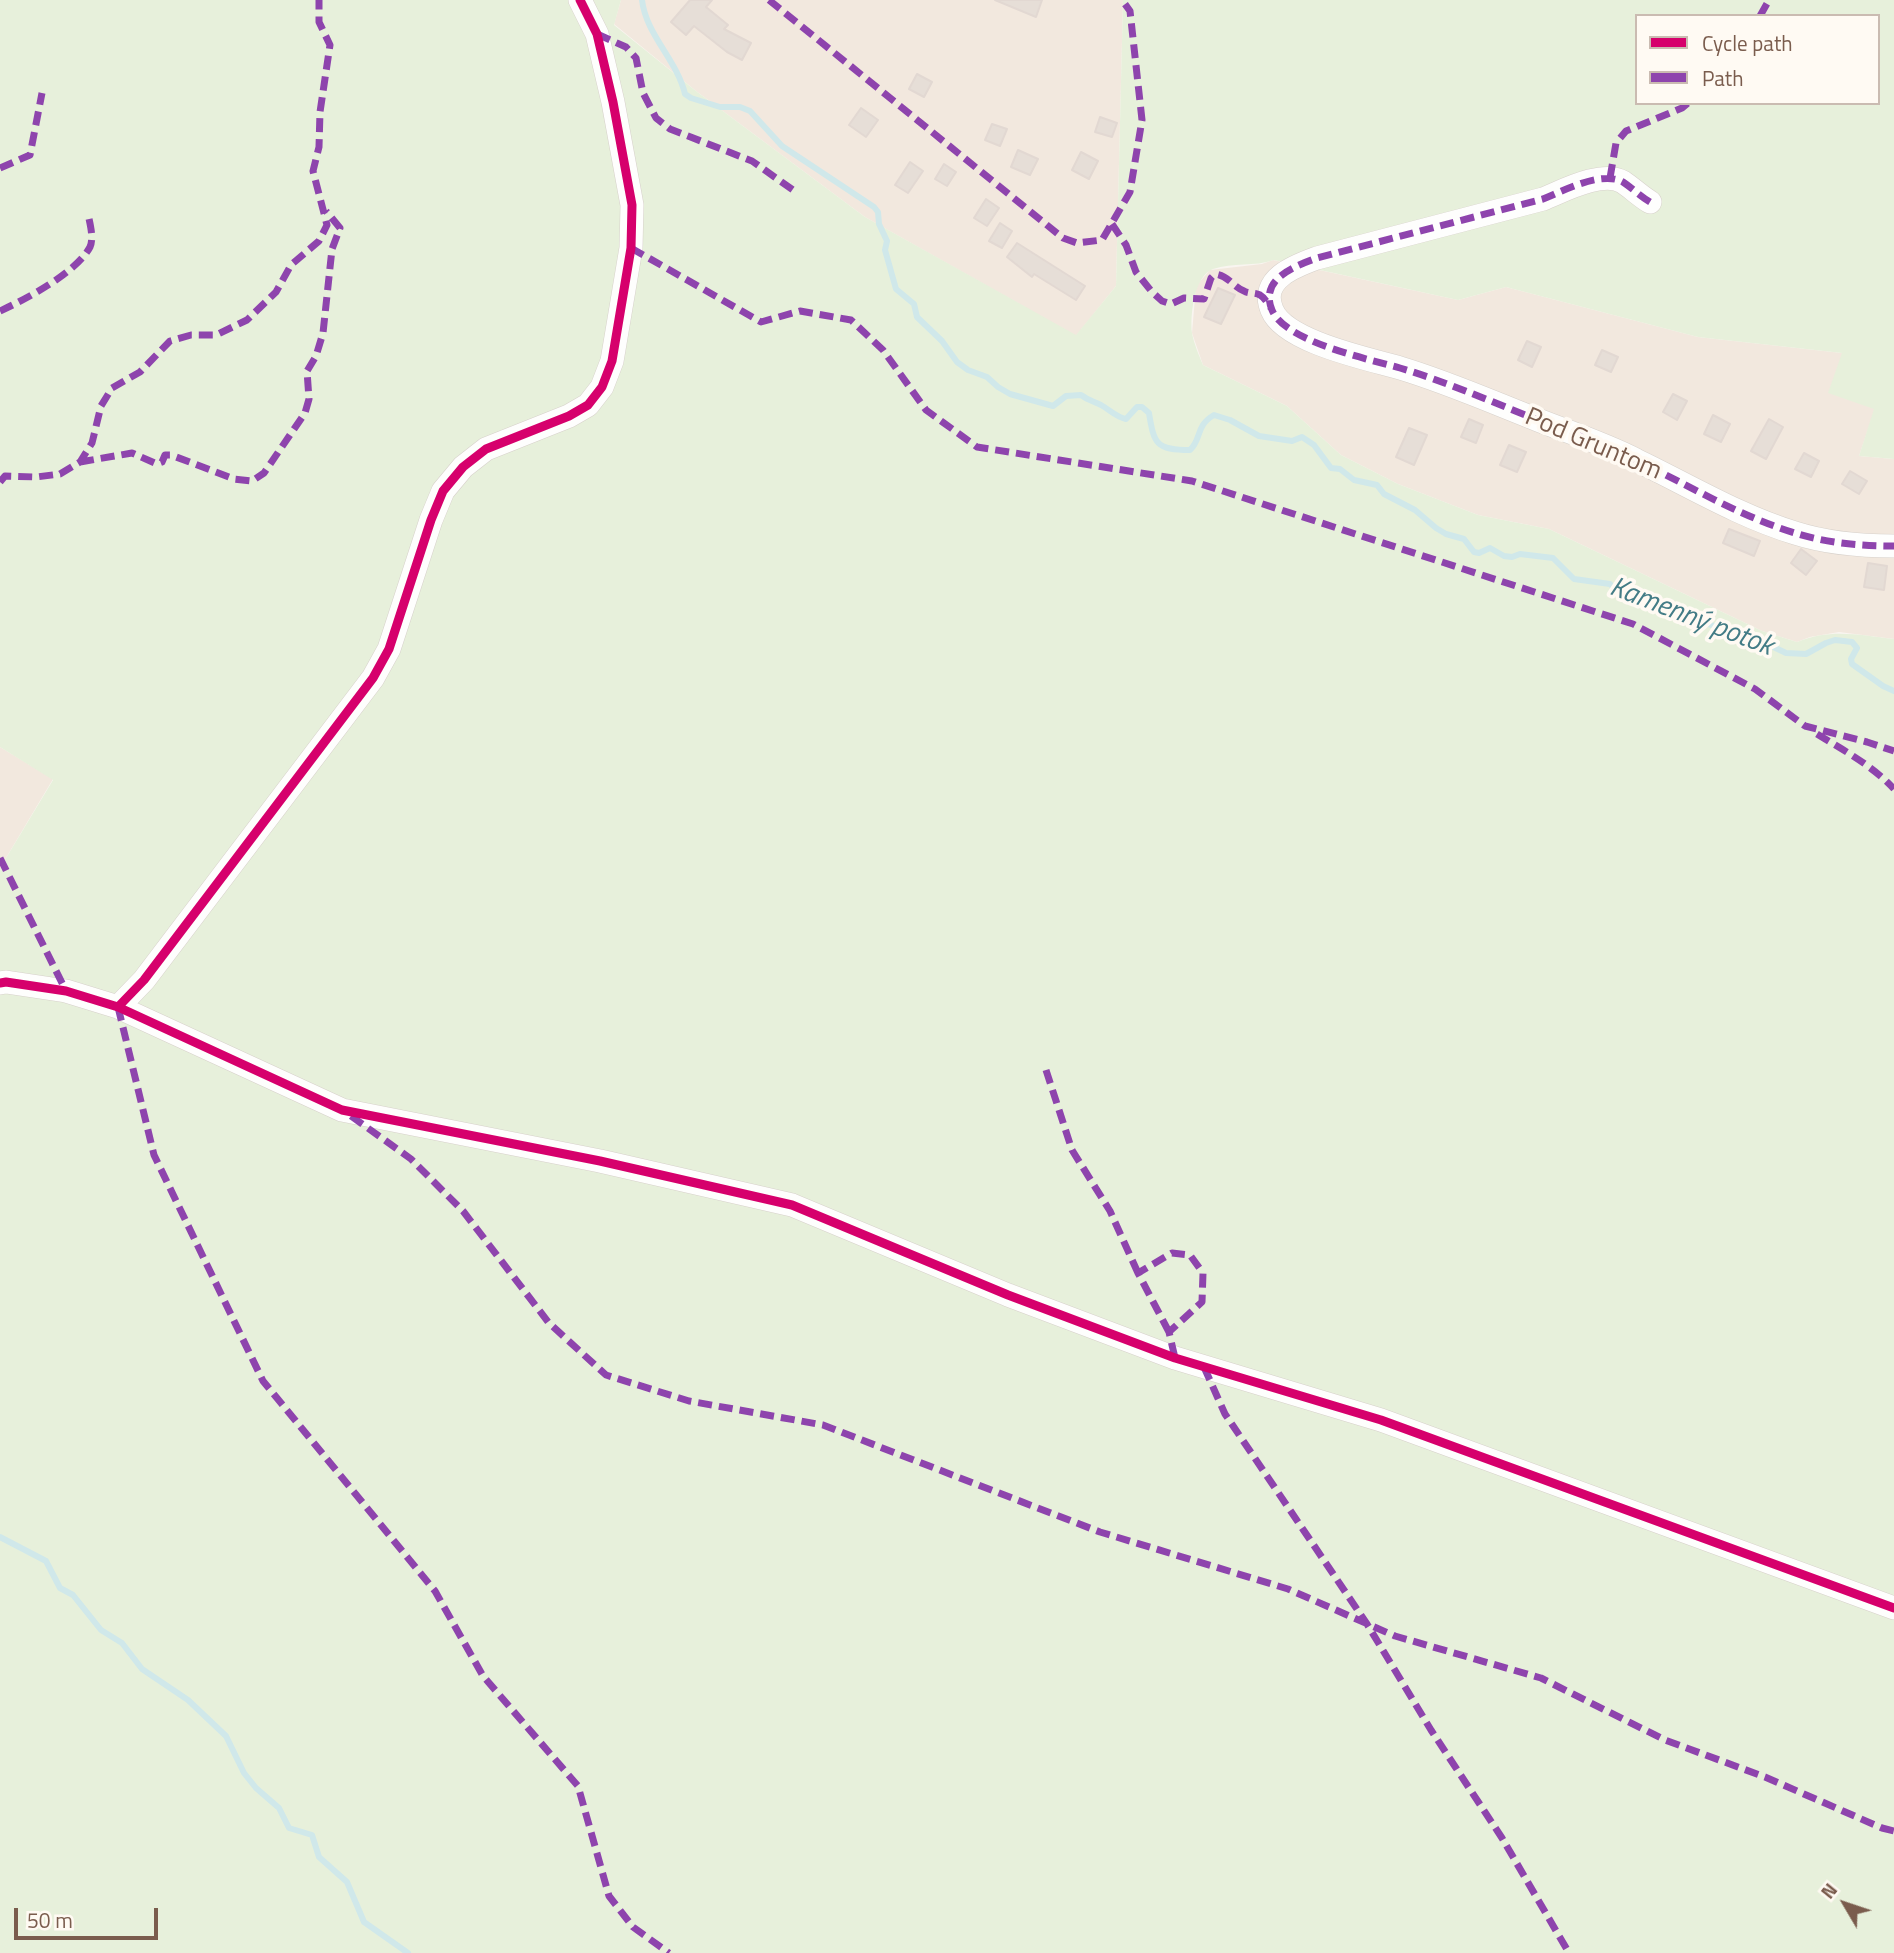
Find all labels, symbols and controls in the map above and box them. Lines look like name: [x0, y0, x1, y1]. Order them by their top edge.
legend: [1635, 14, 1880, 105]
text: Cycle path: [1702, 27, 1793, 59]
text: Path: [1702, 62, 1744, 94]
street label: Pod Gruntom: [1520, 402, 1666, 488]
water label: Kamenný potok: [1605, 571, 1777, 665]
north arrow: [1810, 1869, 1880, 1939]
text: N: [1813, 1876, 1844, 1905]
scale bar: [18, 1894, 161, 1938]
text: 50 m: [27, 1904, 73, 1936]

